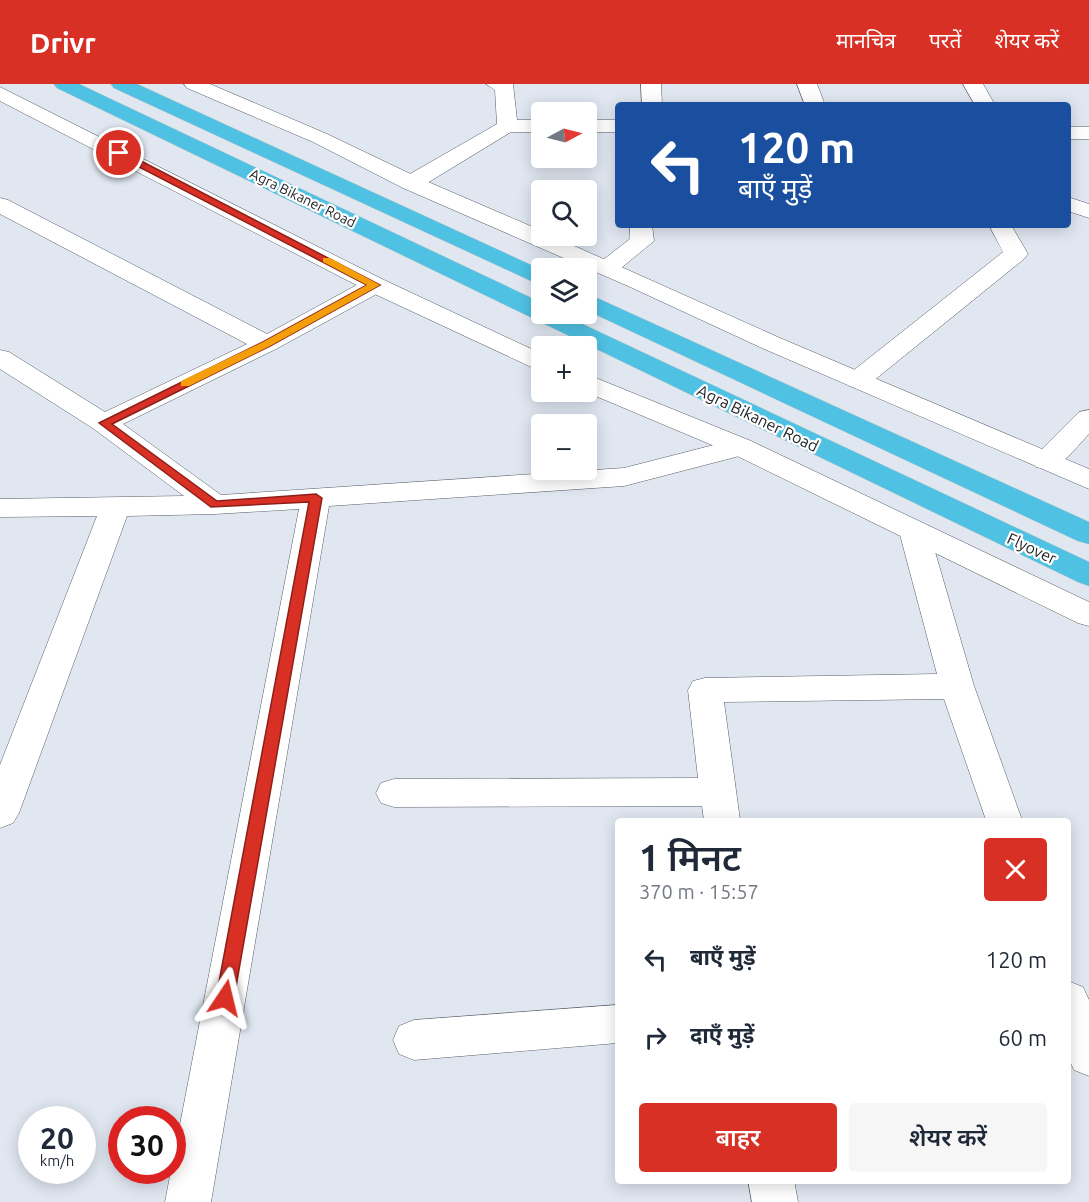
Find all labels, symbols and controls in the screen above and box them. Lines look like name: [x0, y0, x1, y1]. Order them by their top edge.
text: Drivr: [30, 27, 96, 58]
text: मानचित्र: [836, 28, 896, 52]
text: परतें: [929, 28, 961, 52]
text: शेयर करें: [994, 28, 1059, 52]
north arrow: [531, 102, 597, 168]
map controls: [531, 102, 597, 480]
text: 120 m: [738, 124, 855, 171]
icon: left: [639, 126, 717, 204]
pin: [93, 127, 144, 178]
icon: arrive: [102, 136, 135, 169]
street label: Agra Bikaner Road: [247, 165, 359, 231]
text: बाएँ मुड़ें: [738, 173, 812, 203]
button: search: [531, 180, 597, 246]
button: layers: [531, 258, 597, 324]
button: +: [531, 336, 597, 402]
street label: Agra Bikaner Road: [695, 381, 821, 455]
button: −: [531, 414, 597, 480]
street label: Flyover: [1005, 529, 1059, 567]
text: 1 मिनट: [639, 837, 741, 878]
button: close: [984, 838, 1047, 901]
text: 370 m · 15:57: [639, 880, 759, 903]
icon: left: [639, 943, 672, 976]
text: बाएँ मुड़ें: [690, 944, 756, 969]
text: 120 m: [986, 947, 1047, 972]
position arrow: [193, 966, 257, 1030]
icon: right: [639, 1021, 672, 1054]
text: दाएँ मुड़ें: [690, 1022, 754, 1047]
text: 60 m: [998, 1025, 1047, 1050]
button: बाहर: [639, 1103, 837, 1172]
button: शेयर करें: [849, 1103, 1047, 1172]
speed limit sign: 30: [108, 1106, 186, 1184]
text: 20: [40, 1121, 74, 1155]
text: km/h: [40, 1152, 74, 1169]

